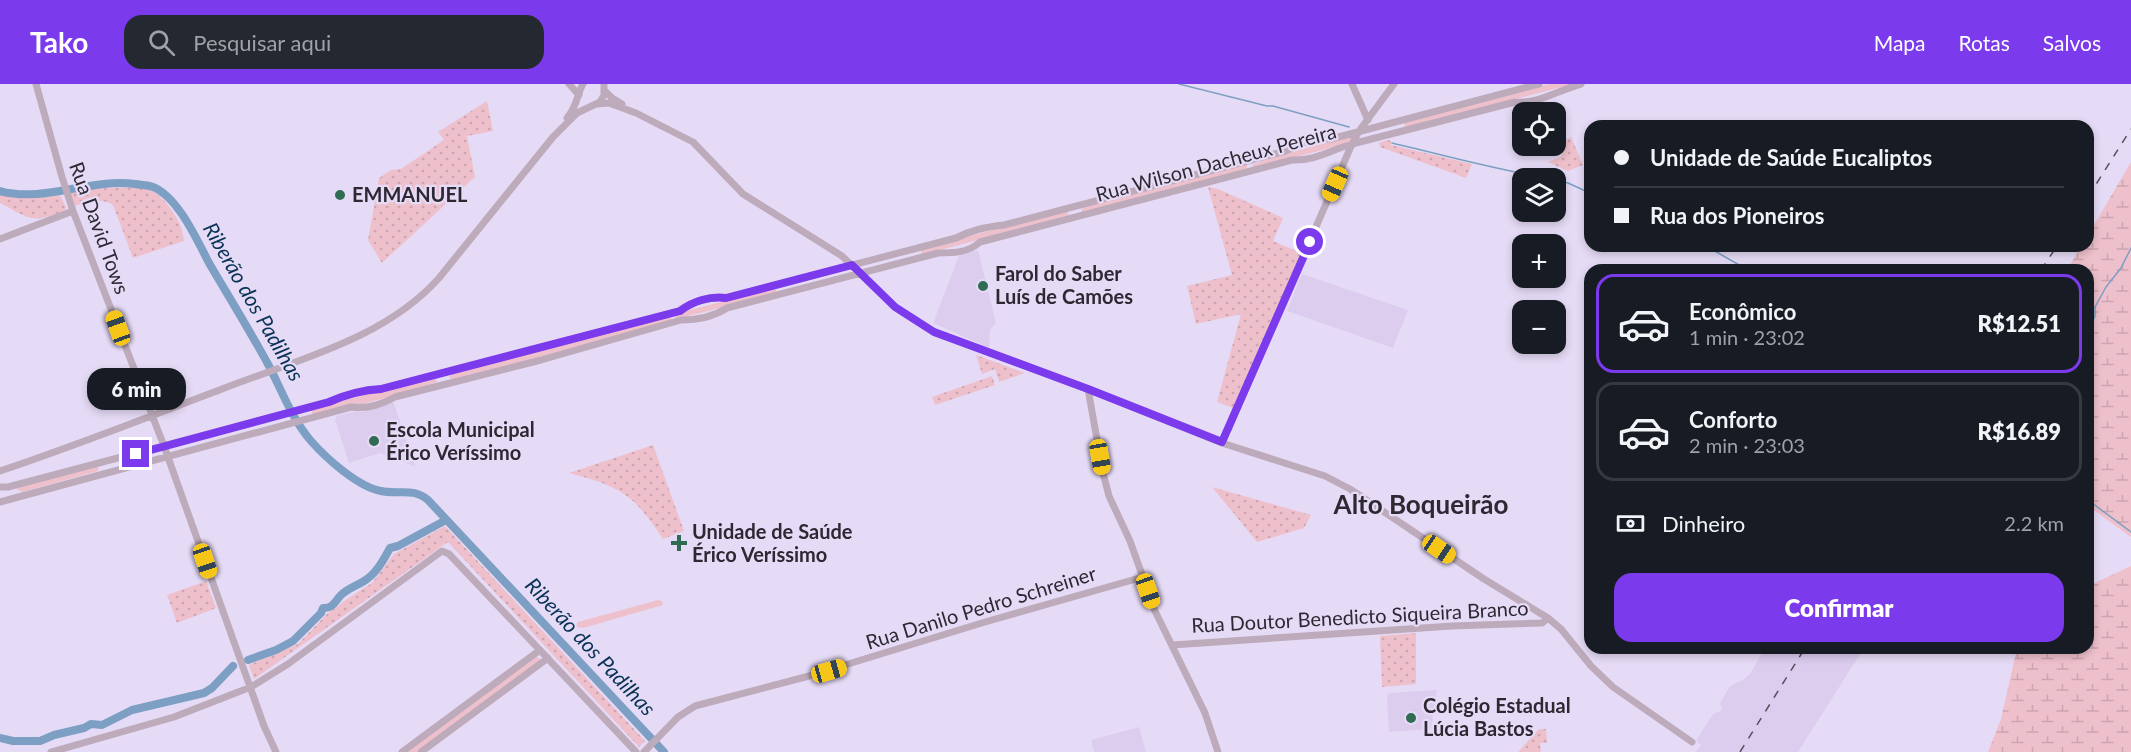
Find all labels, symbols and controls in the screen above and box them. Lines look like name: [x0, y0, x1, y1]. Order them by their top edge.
search box: [124, 15, 544, 69]
text: Tako: [30, 25, 88, 59]
icon: search: [145, 26, 178, 59]
text: Pesquisar aqui: [193, 29, 331, 56]
text: Mapa: [1874, 30, 1926, 55]
text: Rotas: [1959, 30, 2010, 55]
text: Salvos: [2043, 30, 2101, 55]
map controls: [1512, 102, 1566, 354]
button: locate: [1512, 102, 1566, 156]
street label: Rua Wilson Dacheux Pereira: [1093, 118, 1339, 206]
text: Unidade de Saúde Eucaliptos: [1650, 144, 1932, 171]
street label: Rua David Tows: [65, 158, 135, 297]
car: [1319, 164, 1351, 204]
button: layers: [1512, 168, 1566, 222]
place label: EMMANUEL: [352, 182, 468, 206]
marker: EMMANUEL: [333, 188, 347, 202]
text: Rua dos Pioneiros: [1650, 202, 1825, 229]
water label: Riberão dos Padilhas: [199, 217, 310, 385]
route start: [1296, 228, 1323, 255]
button: +: [1512, 234, 1566, 288]
place label: Farol do Saber Luís de Camões: [995, 261, 1133, 308]
marker: Farol do Saber Luís de Camões: [976, 279, 990, 293]
icon: car: [1617, 297, 1671, 351]
text: Econômico: [1689, 298, 1796, 325]
button: −: [1512, 300, 1566, 354]
car: [103, 308, 133, 348]
text: R$12.51: [1977, 310, 2061, 337]
text: 1 min · 23:02: [1689, 325, 1805, 349]
callout: 6 min: [86, 367, 186, 409]
text: 6 min: [112, 377, 161, 401]
icon: car: [1617, 405, 1671, 459]
text: Conforto: [1689, 406, 1777, 433]
place label: Escola Municipal Érico Veríssimo: [386, 417, 535, 464]
text: R$16.89: [1977, 418, 2061, 445]
text: 2 min · 23:03: [1689, 433, 1805, 457]
marker: Escola Municipal Érico Veríssimo: [367, 434, 381, 448]
car: [1088, 438, 1112, 476]
route end: [122, 440, 149, 467]
district label: Alto Boqueirão: [1333, 488, 1508, 520]
icon: cash: [1614, 507, 1647, 540]
text: Dinheiro: [1662, 510, 1745, 537]
text: 2.2 km: [2004, 511, 2064, 535]
place label: Unidade de Saúde Érico Veríssimo: [692, 519, 853, 566]
car: [1419, 531, 1459, 567]
marker: Unidade de Saúde Érico Veríssimo: [670, 534, 688, 552]
car: [191, 541, 219, 581]
street label: Rua Danilo Pedro Schreiner: [863, 560, 1099, 654]
car: [1134, 571, 1162, 611]
water label: Riberão dos Padilhas: [521, 572, 661, 720]
button: Confirmar: [1614, 573, 2064, 642]
street label: Rua Doutor Benedicto Siqueira Branco: [1191, 595, 1529, 637]
car: [809, 657, 849, 685]
place label: Colégio Estadual Lúcia Bastos: [1423, 693, 1571, 740]
marker: Colégio Estadual Lúcia Bastos: [1404, 711, 1418, 725]

